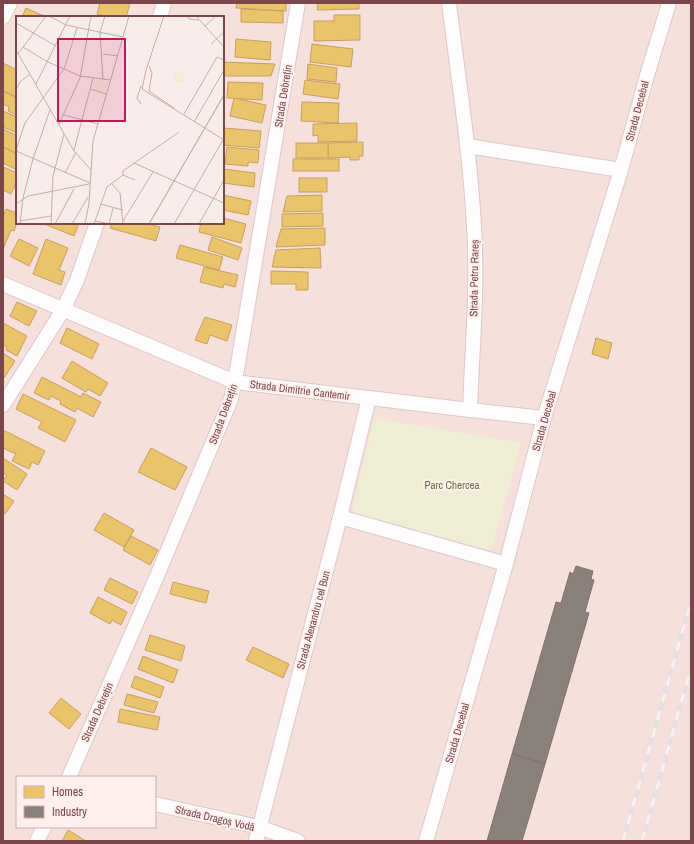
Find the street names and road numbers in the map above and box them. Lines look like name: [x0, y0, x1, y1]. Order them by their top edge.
street label: Strada Debrețin: [271, 63, 295, 129]
street label: Strada Decebal: [622, 79, 652, 143]
street label: Strada Petru Rareș: [466, 239, 482, 317]
street label: Strada Dimitrie Cantemir: [249, 377, 351, 403]
street label: Strada Debrețin: [206, 382, 240, 446]
street label: Strada Decebal: [529, 389, 559, 453]
street label: Strada Alexandru cel Bun: [293, 569, 333, 671]
street label: Strada Debrețin: [78, 680, 116, 744]
street label: Strada Decebal: [442, 701, 472, 765]
street label: Strada Dragoș Vodă: [174, 802, 256, 834]

